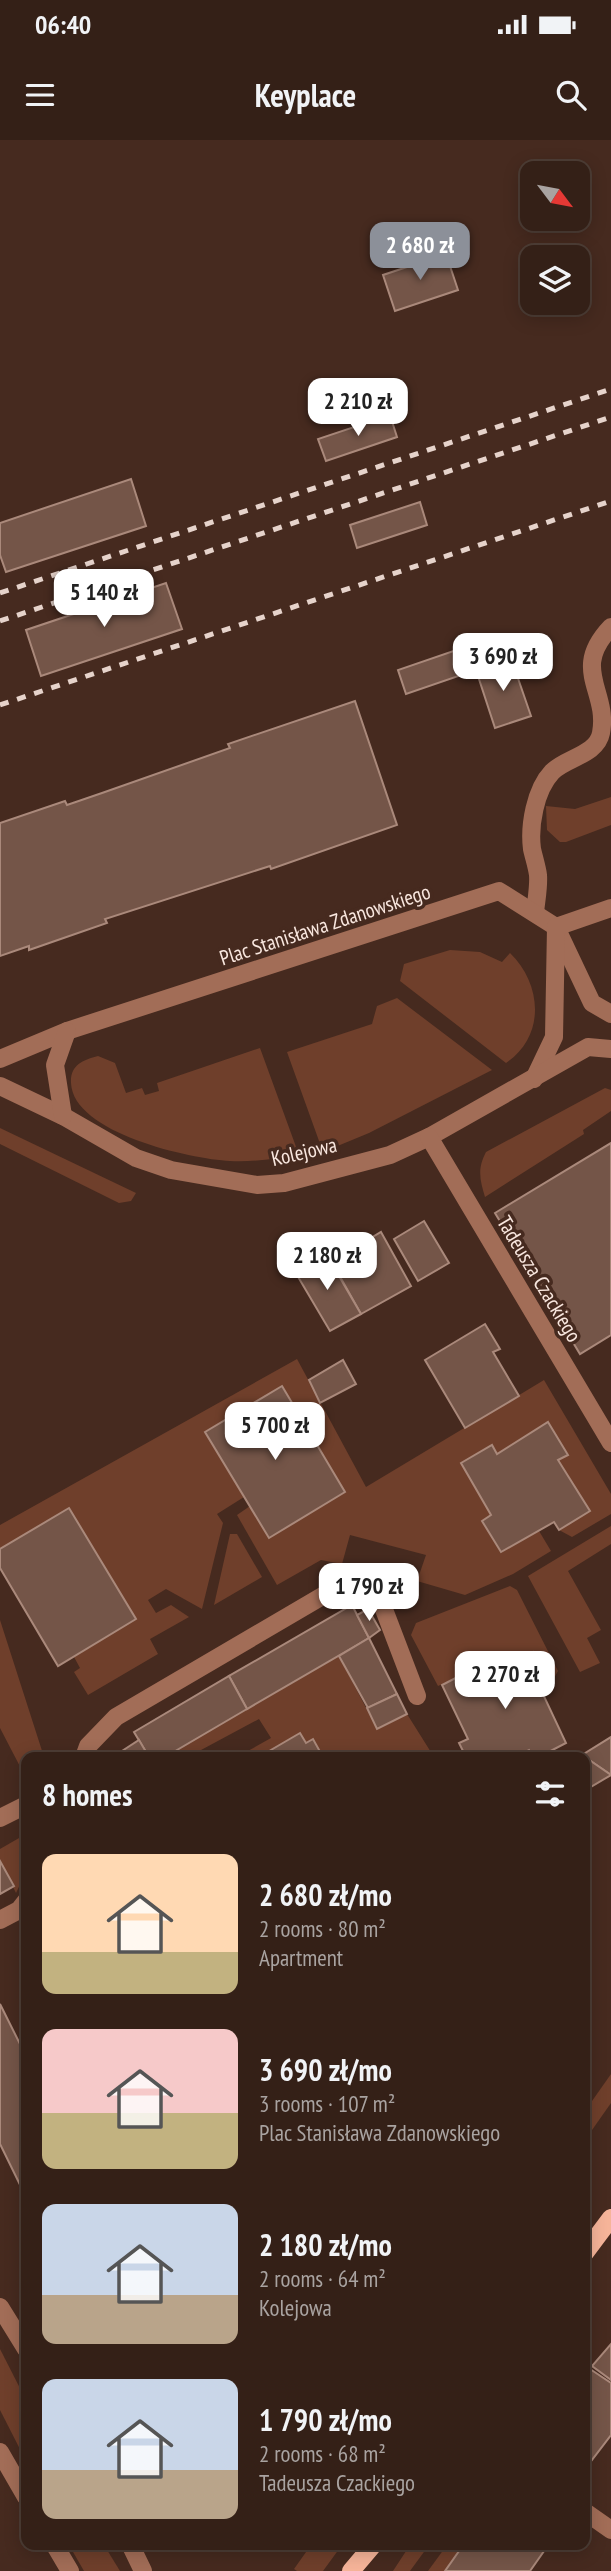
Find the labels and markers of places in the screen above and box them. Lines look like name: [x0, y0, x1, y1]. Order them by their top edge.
pin: 2 680 zł: [348, 222, 492, 282]
pin: 2 210 zł: [286, 378, 430, 438]
pin: 5 140 zł: [32, 570, 176, 629]
pin: 3 690 zł: [431, 634, 575, 693]
pin: 2 180 zł: [255, 1232, 399, 1292]
pin: 5 700 zł: [203, 1402, 347, 1462]
pin: 1 790 zł: [297, 1564, 441, 1623]
pin: 2 270 zł: [433, 1652, 577, 1711]

